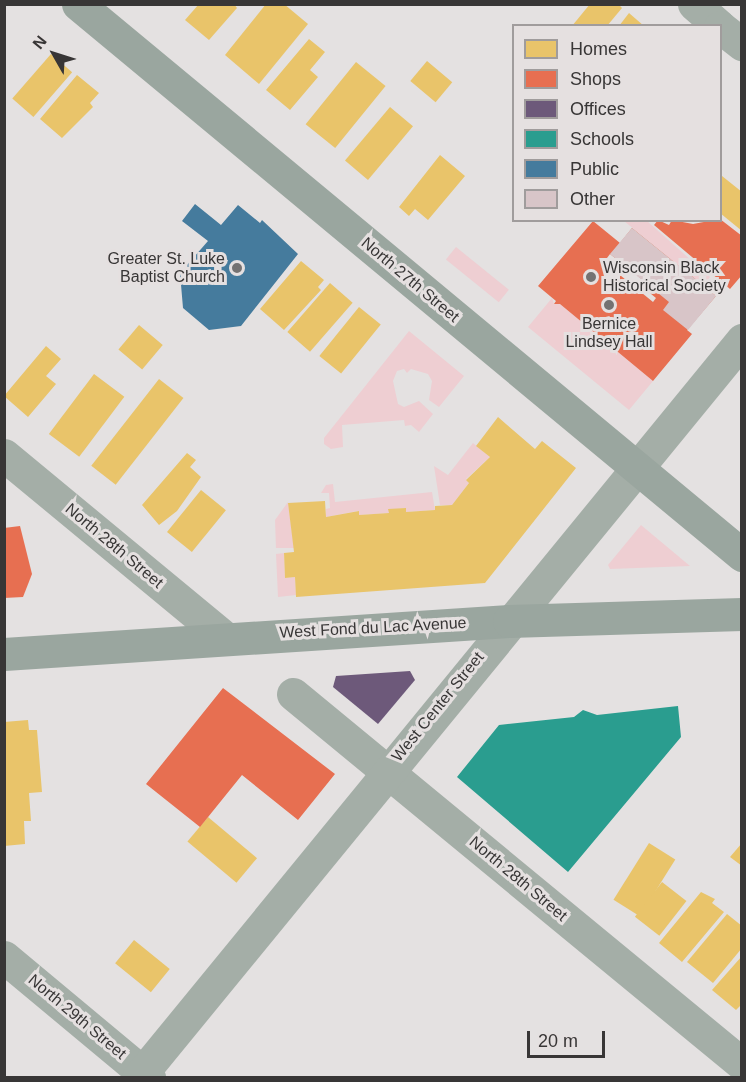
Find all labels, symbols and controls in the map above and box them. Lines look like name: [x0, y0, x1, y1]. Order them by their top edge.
north arrow: [24, 24, 84, 84]
legend: [512, 24, 722, 222]
text: N: [29, 33, 50, 52]
text: Homes: [570, 39, 627, 59]
text: Shops: [570, 69, 621, 89]
text: Offices: [570, 99, 626, 119]
text: Schools: [570, 129, 634, 149]
text: Public: [570, 159, 619, 179]
text: Other: [570, 189, 615, 209]
street label: North 27th Street: [357, 233, 463, 327]
place label: Greater St. Luke Baptist Church: [108, 249, 225, 287]
place label: Wisconsin Black Historical Society: [603, 258, 726, 296]
marker: Greater St. Luke Baptist Church: [230, 261, 244, 275]
marker: Wisconsin Black Historical Society: [584, 270, 598, 284]
marker: Bernice Lindsey Hall: [602, 298, 616, 312]
place label: Bernice Lindsey Hall: [565, 314, 653, 352]
street label: North 28th Street: [61, 499, 167, 593]
street label: West Fond du Lac Avenue: [279, 613, 467, 643]
street label: West Center Street: [388, 648, 488, 766]
street label: North 28th Street: [465, 832, 571, 926]
street label: North 29th Street: [24, 970, 130, 1064]
scale bar: [530, 1019, 608, 1057]
text: 20 m: [538, 1031, 578, 1051]

